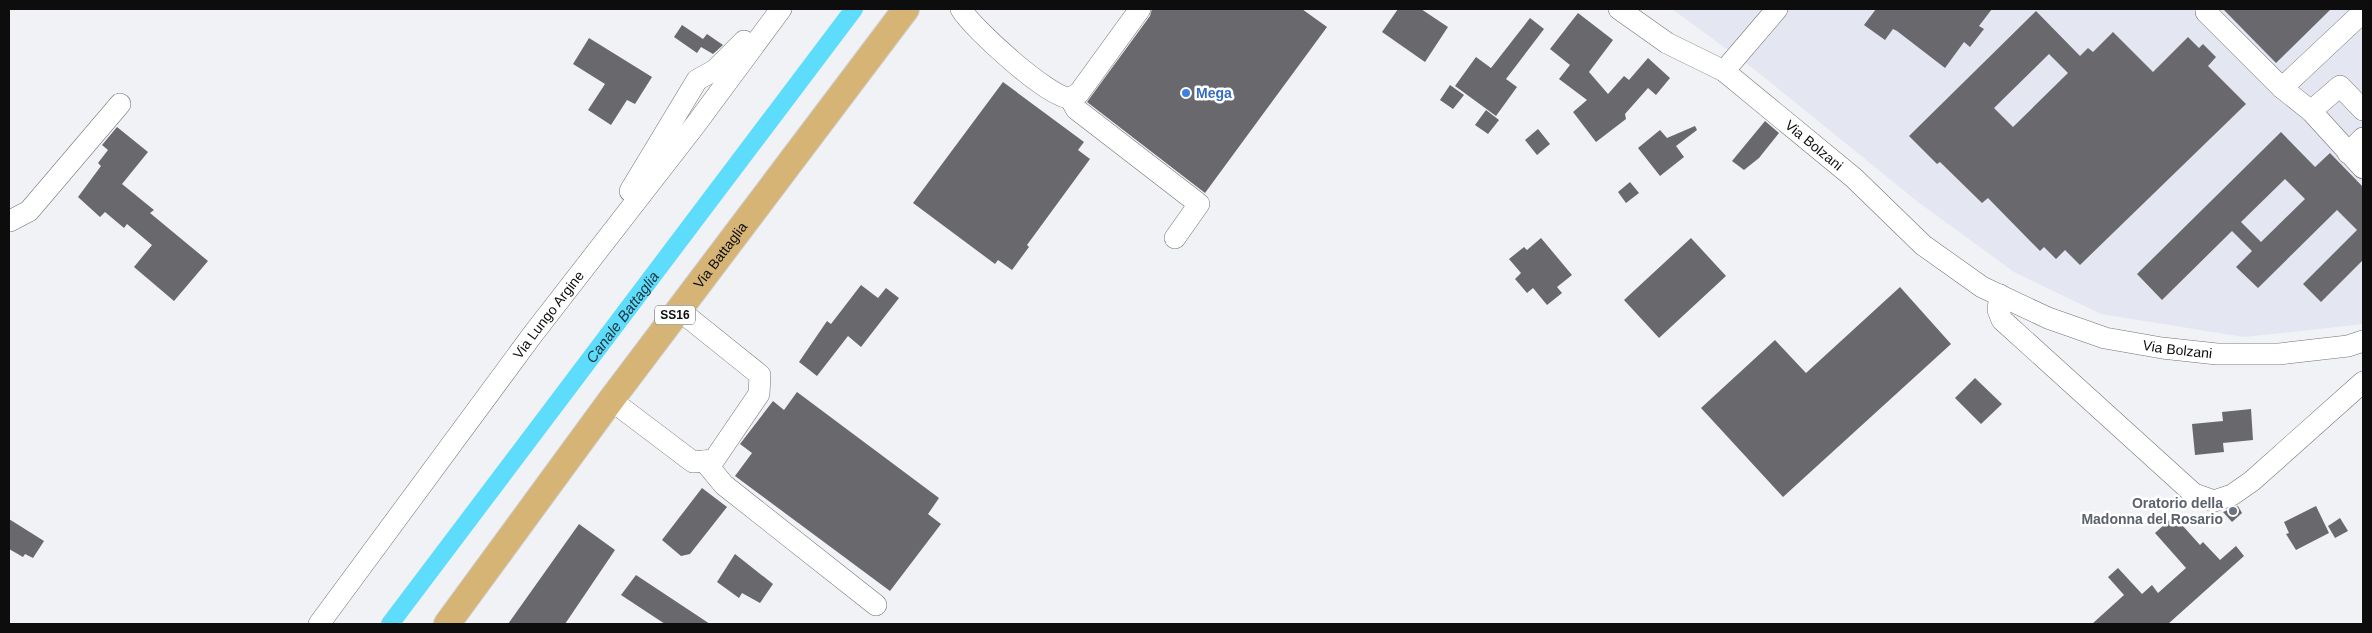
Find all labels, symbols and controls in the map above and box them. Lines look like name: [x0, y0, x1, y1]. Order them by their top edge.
place label: Mega: [1196, 85, 1232, 101]
marker: Mega: [1180, 87, 1192, 99]
street label: Via Bolzani: [1782, 117, 1846, 174]
street label: Via Battaglia: [690, 219, 750, 291]
street label: Via Lungo Argine: [510, 267, 587, 362]
water label: Canale Battaglia: [582, 268, 662, 366]
road number: SS16: [655, 306, 695, 324]
street label: Via Bolzani: [2141, 337, 2213, 361]
place label: Oratorio della Madonna del Rosario: [2081, 495, 2223, 527]
marker: Oratorio della Madonna del Rosario: [2227, 505, 2239, 517]

